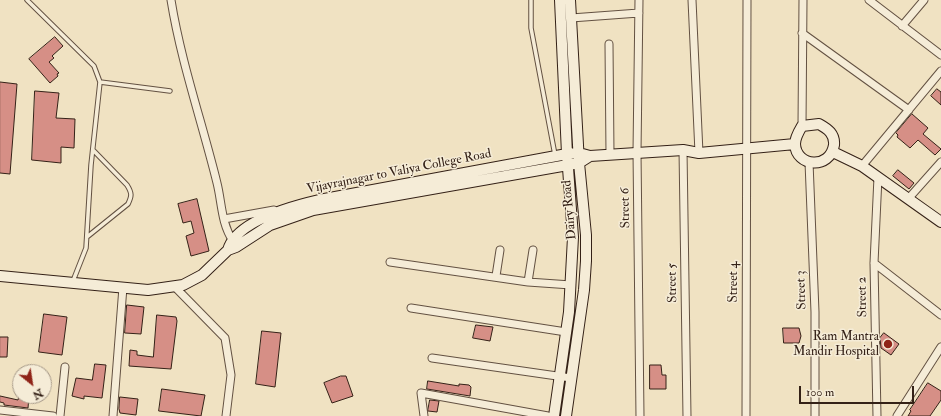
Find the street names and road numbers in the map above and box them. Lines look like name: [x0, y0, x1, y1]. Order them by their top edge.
street label: Vijayrajnagar to Valiya College Road: [305, 146, 493, 198]
street label: Dairy Road: [560, 180, 580, 240]
street label: Street 6: [618, 188, 634, 228]
street label: Street 4: [726, 261, 742, 303]
street label: Street 5: [665, 263, 681, 303]
street label: Street 3: [794, 270, 810, 310]
street label: Street 2: [855, 277, 871, 317]

